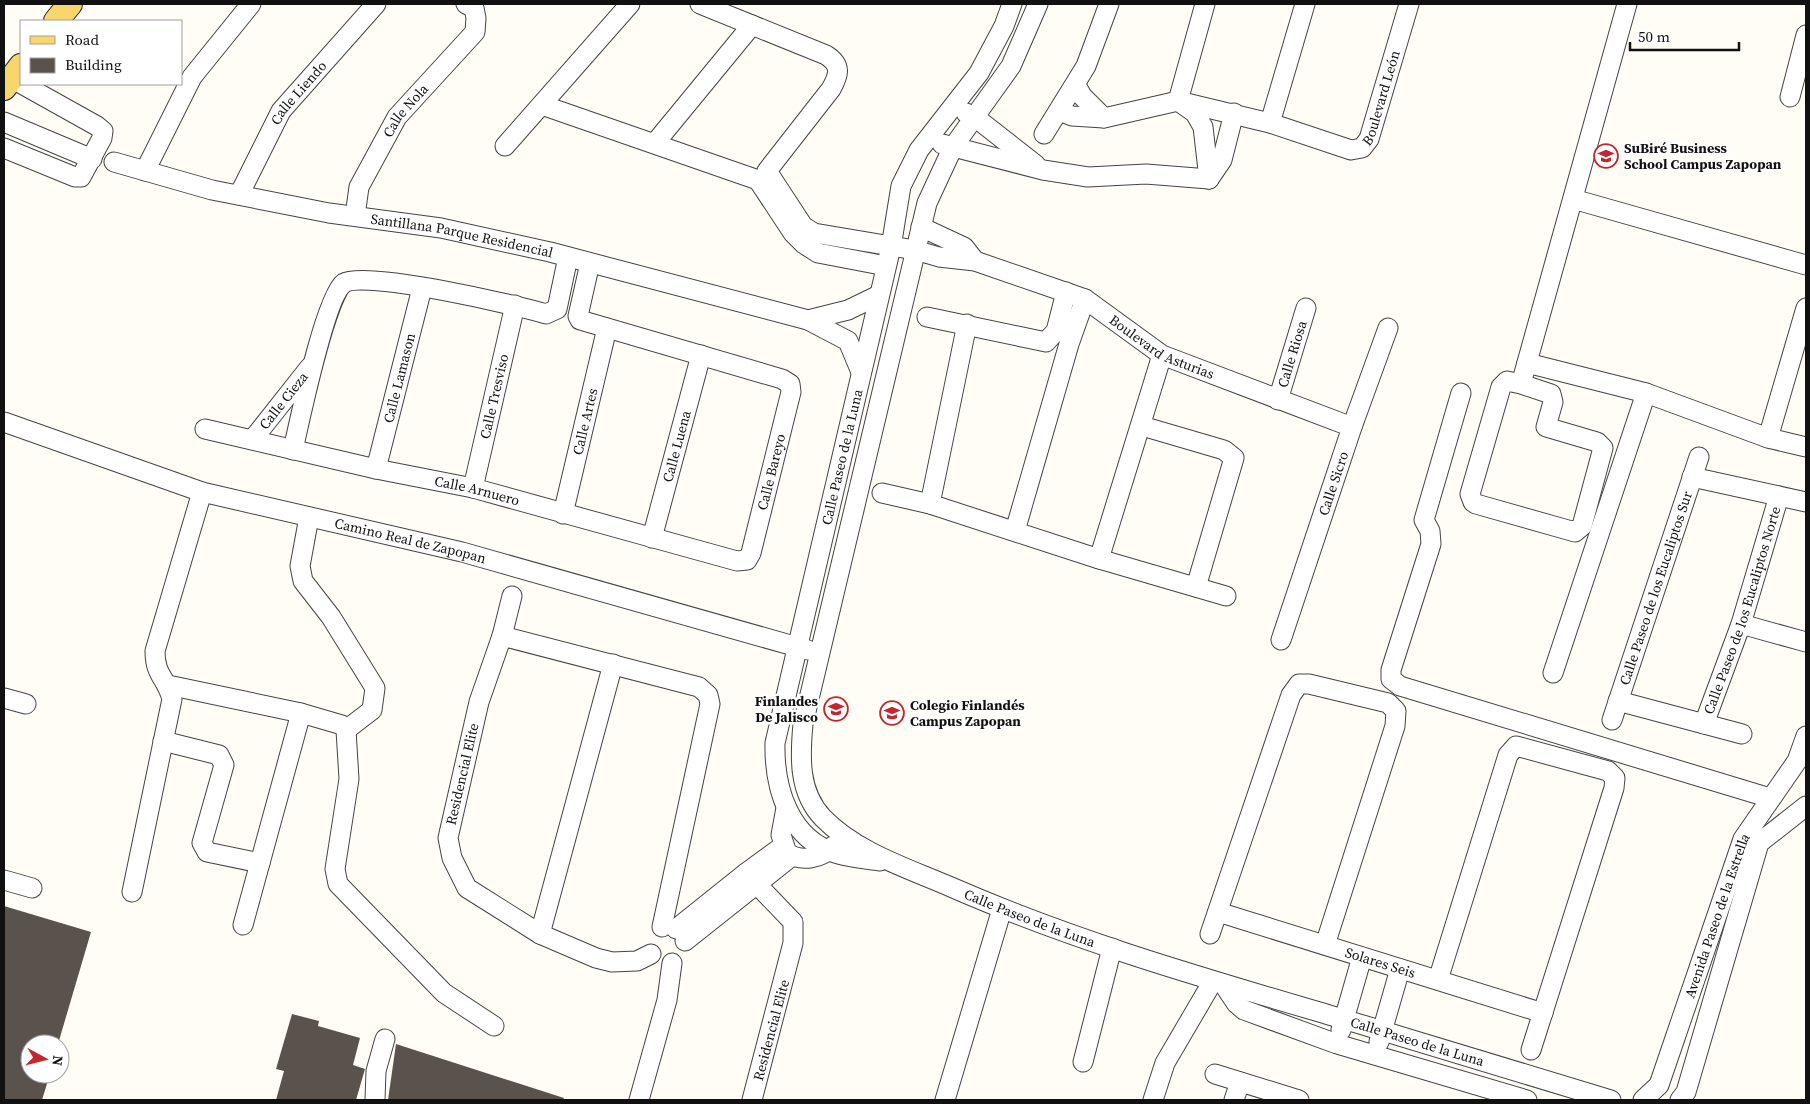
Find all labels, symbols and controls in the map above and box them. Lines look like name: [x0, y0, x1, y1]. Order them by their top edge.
legend: [20, 20, 182, 85]
scale bar: [1630, 20, 1739, 52]
text: 50 m: [1638, 26, 1670, 47]
text: Road: [65, 29, 99, 50]
street label: Boulevard León: [1357, 47, 1405, 150]
text: Building: [65, 54, 122, 75]
street label: Calle Liendo: [266, 56, 331, 128]
street label: Calle Nola: [378, 79, 433, 141]
place label: SuBiré Business School Campus Zapopan: [1624, 138, 1782, 174]
school or university icon: SuBiré Business School Campus Zapopan: [1593, 143, 1619, 169]
street label: Santillana Parque Residencial: [369, 209, 555, 262]
street label: Boulevard Asturias: [1105, 310, 1217, 384]
street label: Calle Riosa: [1272, 317, 1312, 390]
street label: Calle Lamason: [378, 330, 420, 425]
street label: Calle Tresviso: [475, 352, 514, 441]
street label: Calle Cieza: [254, 367, 313, 434]
street label: Calle Artes: [567, 386, 602, 457]
street label: Calle Paseo de la Luna: [816, 386, 868, 527]
street label: Calle Luena: [657, 407, 696, 484]
street label: Calle Bareyo: [752, 431, 790, 512]
street label: Calle Sicro: [1313, 448, 1353, 518]
street label: Calle Arnuero: [433, 471, 522, 511]
street label: Calle Paseo de los Eucaliptos Sur: [1614, 488, 1697, 688]
street label: Calle Paseo de los Eucaliptos Norte: [1698, 504, 1785, 717]
street label: Camino Real de Zapopan: [333, 513, 489, 568]
place label: Finlandes De Jalisco: [755, 691, 819, 727]
place label: Colegio Finlandés Campus Zapopan: [910, 695, 1025, 731]
school or university icon: Finlandes De Jalisco: [823, 696, 849, 722]
school or university icon: Colegio Finlandés Campus Zapopan: [879, 700, 905, 726]
street label: Residencial Elite: [441, 721, 483, 827]
street label: Avenida Paseo de la Estrella: [1679, 828, 1755, 1001]
street label: Calle Paseo de la Luna: [961, 884, 1099, 952]
street label: Solares Seis: [1343, 942, 1418, 983]
street label: Residencial Elite: [748, 977, 794, 1083]
street label: Calle Paseo de la Luna: [1348, 1012, 1488, 1071]
north arrow: [20, 1034, 70, 1084]
text: N: [47, 1054, 68, 1067]

